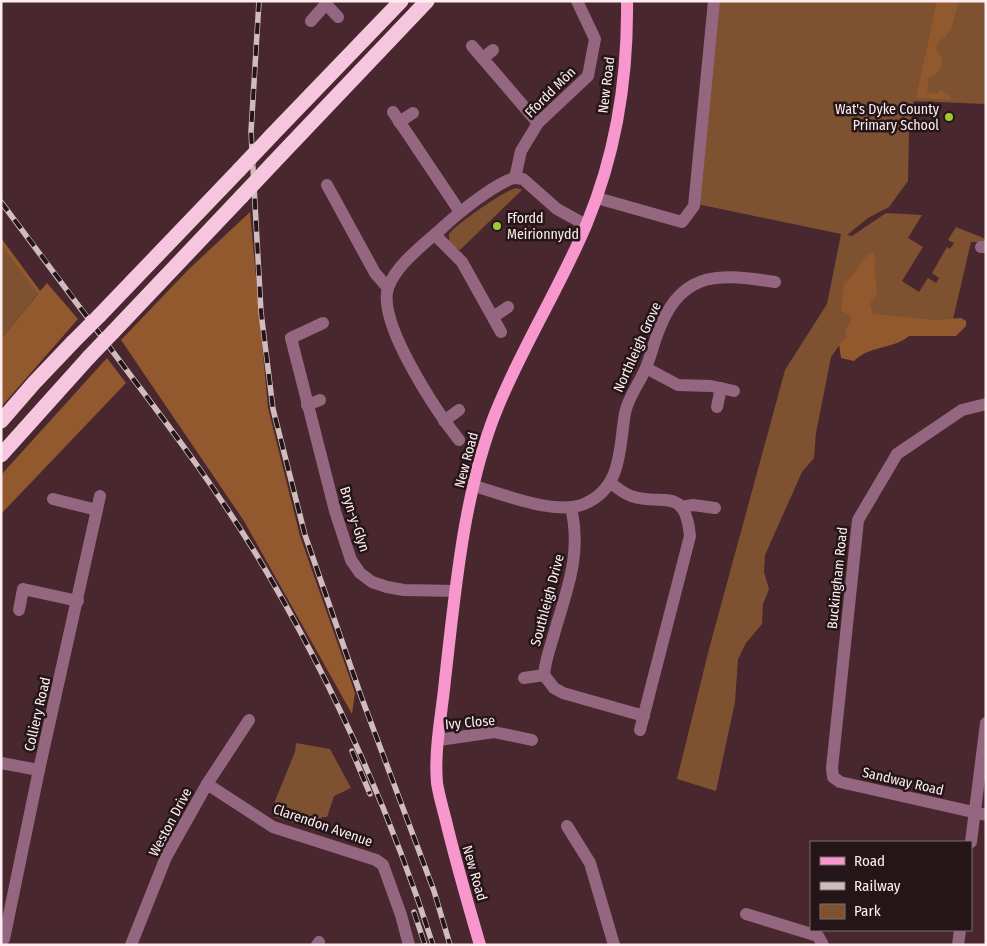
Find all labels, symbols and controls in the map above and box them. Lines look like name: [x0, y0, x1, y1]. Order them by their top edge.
street label: New Road: [595, 56, 618, 114]
street label: Ffordd Môn: [521, 63, 579, 121]
place label: Wat's Dyke County Primary School: [835, 101, 940, 134]
marker: Wat's Dyke County Primary School: [943, 111, 955, 123]
place label: Ffordd Meirionnydd: [507, 210, 579, 243]
marker: Ffordd Meirionnydd: [491, 220, 503, 232]
street label: Northleigh Grove: [610, 299, 665, 395]
street label: New Road: [451, 430, 482, 490]
street label: Bryn-y-Glyn: [336, 484, 373, 554]
street label: Buckingham Road: [824, 526, 851, 630]
street label: Southleigh Drive: [527, 552, 568, 648]
street label: Colliery Road: [21, 675, 54, 753]
street label: Ivy Close: [444, 712, 496, 733]
street label: Sandway Road: [861, 764, 945, 799]
street label: Weston Drive: [145, 785, 196, 859]
street label: Clarendon Avenue: [271, 801, 375, 850]
legend: [810, 841, 972, 931]
street label: New Road: [459, 843, 491, 903]
text: Road: [854, 852, 885, 870]
text: Railway: [854, 877, 901, 895]
text: Park: [854, 902, 881, 920]

